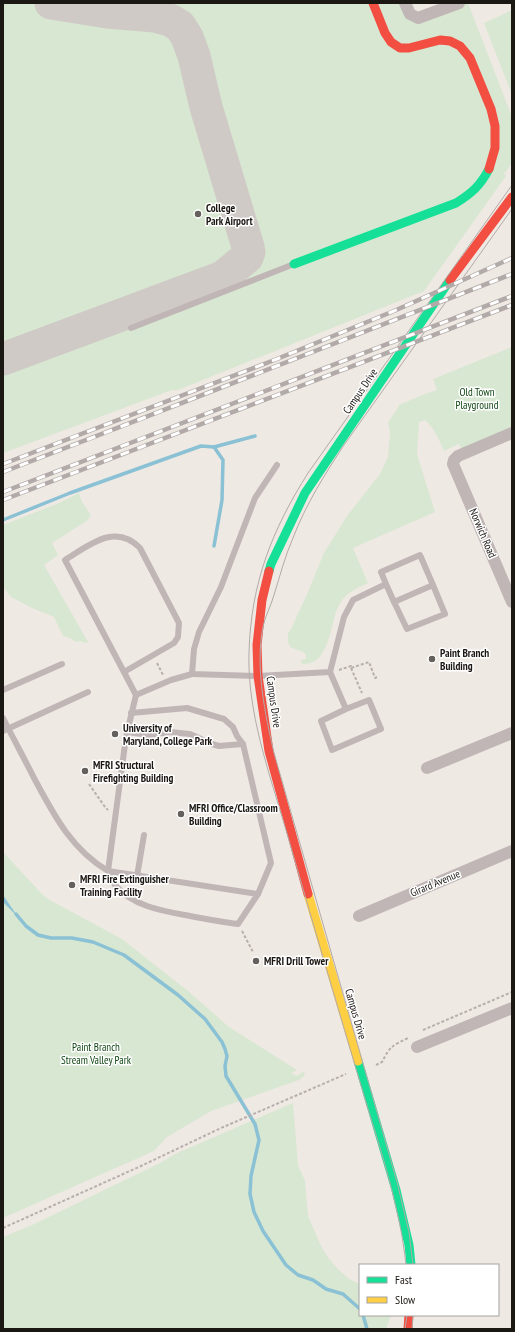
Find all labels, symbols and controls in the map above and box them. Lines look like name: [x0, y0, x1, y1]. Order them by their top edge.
place label: College Park Airport: [206, 201, 253, 228]
marker: College Park Airport: [193, 209, 203, 219]
street label: Campus Drive: [340, 365, 381, 416]
park label: Old Town Playground: [456, 385, 499, 412]
street label: Norwich Road: [466, 506, 500, 560]
place label: Paint Branch Building: [440, 646, 489, 673]
marker: Paint Branch Building: [427, 654, 437, 664]
street label: Campus Drive: [263, 675, 285, 729]
place label: University of Maryland, College Park: [123, 721, 213, 748]
marker: University of Maryland, College Park: [110, 729, 120, 739]
place label: MFRI Structural Firefighting Building: [93, 758, 173, 785]
marker: MFRI Structural Firefighting Building: [80, 766, 90, 776]
place label: MFRI Office/Classroom Building: [189, 801, 278, 828]
marker: MFRI Office/Classroom Building: [176, 809, 186, 819]
street label: Girard Avenue: [408, 866, 462, 900]
place label: MFRI Fire Extinguisher Training Facility: [80, 872, 170, 899]
marker: MFRI Fire Extinguisher Training Facility: [67, 880, 77, 890]
place label: MFRI Drill Tower: [264, 954, 329, 968]
marker: MFRI Drill Tower: [251, 956, 261, 966]
street label: Campus Drive: [342, 987, 370, 1041]
park label: Paint Branch Stream Valley Park: [61, 1040, 132, 1067]
legend: [359, 1264, 499, 1316]
text: Fast: [395, 1272, 413, 1287]
text: Slow: [395, 1292, 416, 1307]

